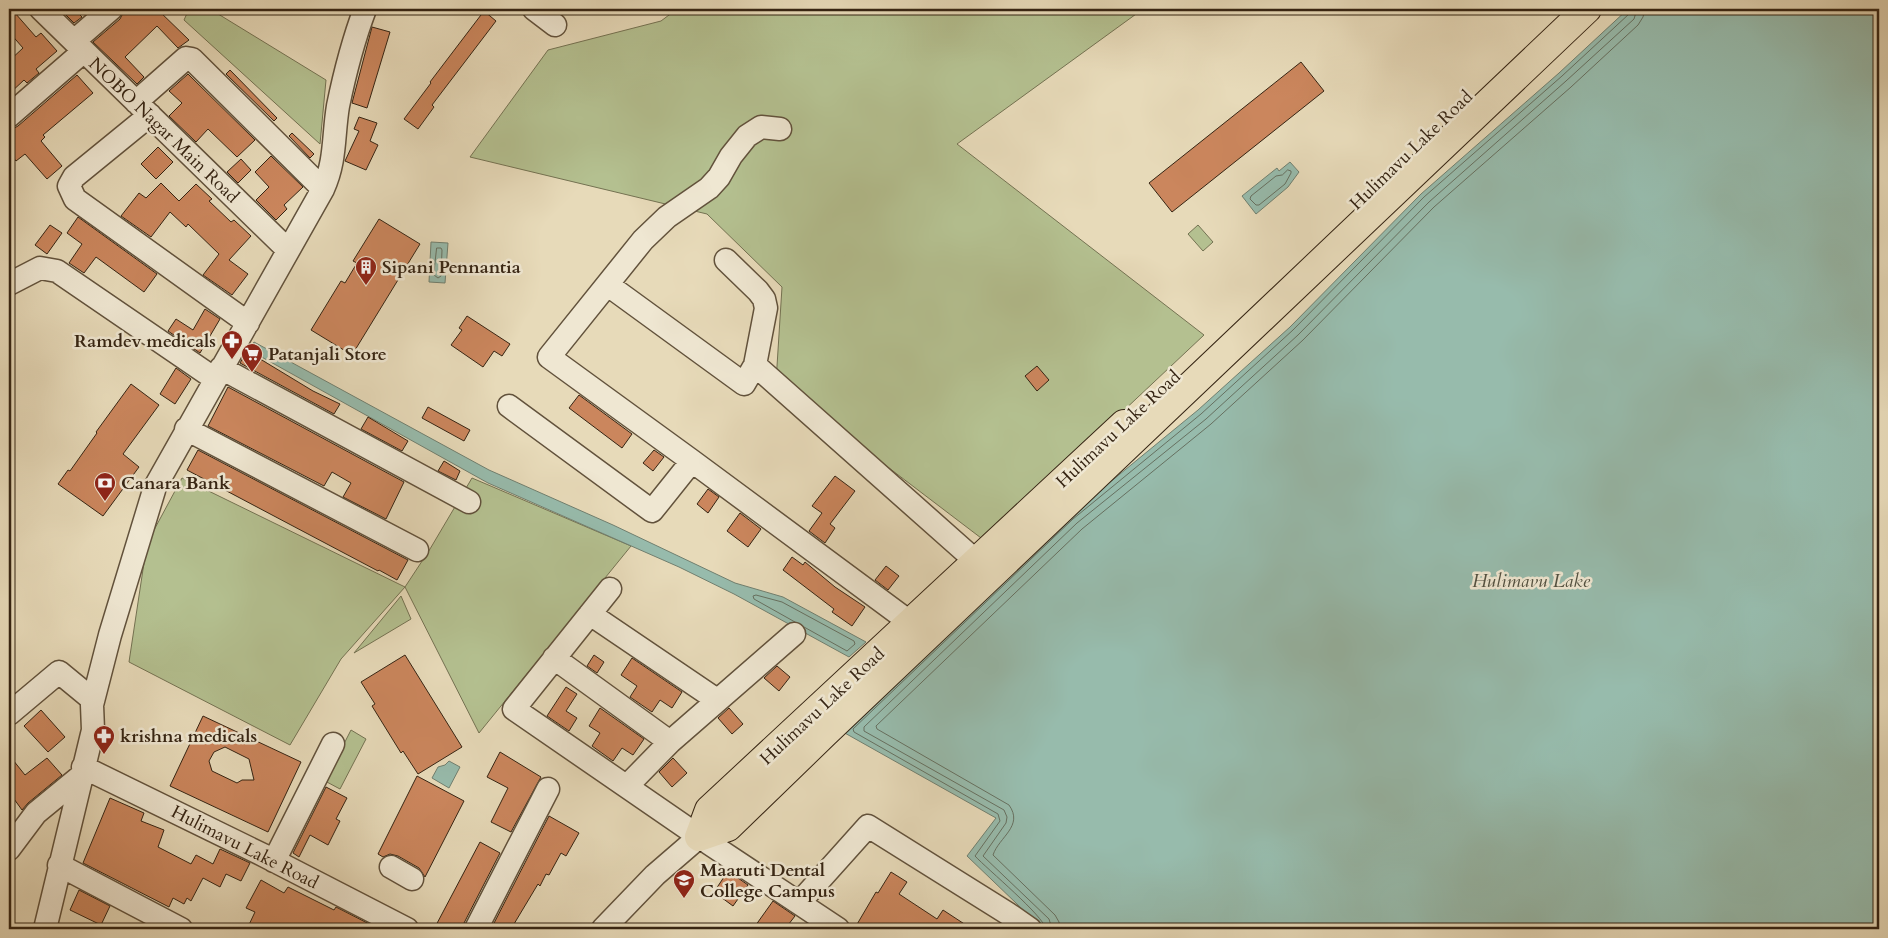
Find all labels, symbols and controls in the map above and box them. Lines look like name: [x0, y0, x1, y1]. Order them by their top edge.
street label: NOBO Nagar Main Road: [83, 52, 245, 209]
street label: Hulimavu Lake Road: [1344, 85, 1479, 216]
building icon: Sipani Pennantia: [354, 255, 378, 286]
place label: Sipani Pennantia: [382, 255, 521, 280]
place label: Ramdev medicals: [74, 329, 216, 354]
pharmacy icon: Ramdev medicals: [220, 329, 244, 360]
supermarket icon: Patanjali Store: [240, 342, 264, 373]
place label: Patanjali Store: [268, 342, 387, 367]
street label: Hulimavu Lake Road: [1050, 365, 1187, 494]
bank icon: Canara Bank: [93, 471, 117, 502]
place label: Canara Bank: [121, 471, 231, 496]
water label: Hulimavu Lake: [1472, 568, 1591, 594]
street label: Hulimavu Lake Road: [754, 642, 891, 771]
pharmacy icon: krishna medicals: [92, 724, 116, 755]
place label: krishna medicals: [120, 724, 257, 749]
street label: Hulimavu Lake Road: [167, 799, 323, 896]
place label: Maaruti Dental College Campus: [700, 858, 835, 904]
school or university icon: Maaruti Dental College Campus: [672, 868, 696, 899]

